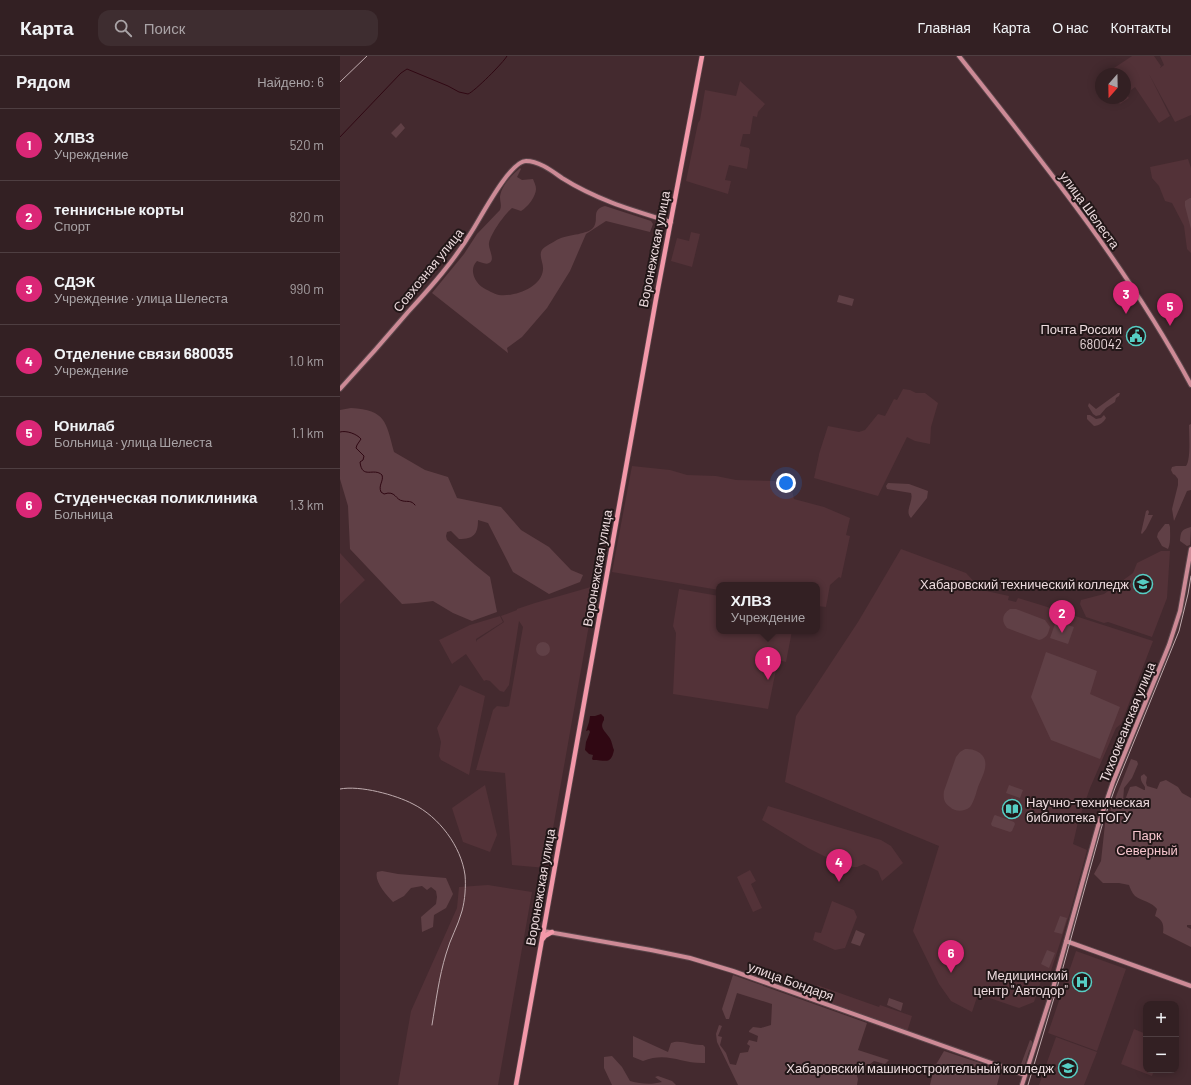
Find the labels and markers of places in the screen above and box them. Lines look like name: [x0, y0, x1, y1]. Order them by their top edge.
pin: 3: [1113, 281, 1139, 314]
pin: 5: [1157, 293, 1183, 326]
place label: Почта России 680042: [1040, 321, 1122, 352]
public building icon: Почта России 680042: [1125, 325, 1147, 347]
school or university icon: Хабаровский технический колледж: [1132, 573, 1154, 595]
place label: Хабаровский технический колледж: [920, 576, 1129, 592]
pin: 2: [1049, 600, 1075, 633]
pin: 1: [755, 647, 781, 680]
place label: Научно-техническая библиотека ТОГУ: [1026, 794, 1150, 825]
library icon: Научно-техническая библиотека ТОГУ: [1001, 798, 1023, 820]
pin: 4: [826, 849, 852, 882]
pin: 6: [938, 940, 964, 973]
place label: Медицинский центр "Автодор": [974, 967, 1069, 998]
hospital icon: Медицинский центр "Автодор": [1071, 971, 1093, 993]
school or university icon: Хабаровский машиностроительный колледж: [1057, 1057, 1079, 1079]
place label: Хабаровский машиностроительный колледж: [786, 1060, 1054, 1076]

